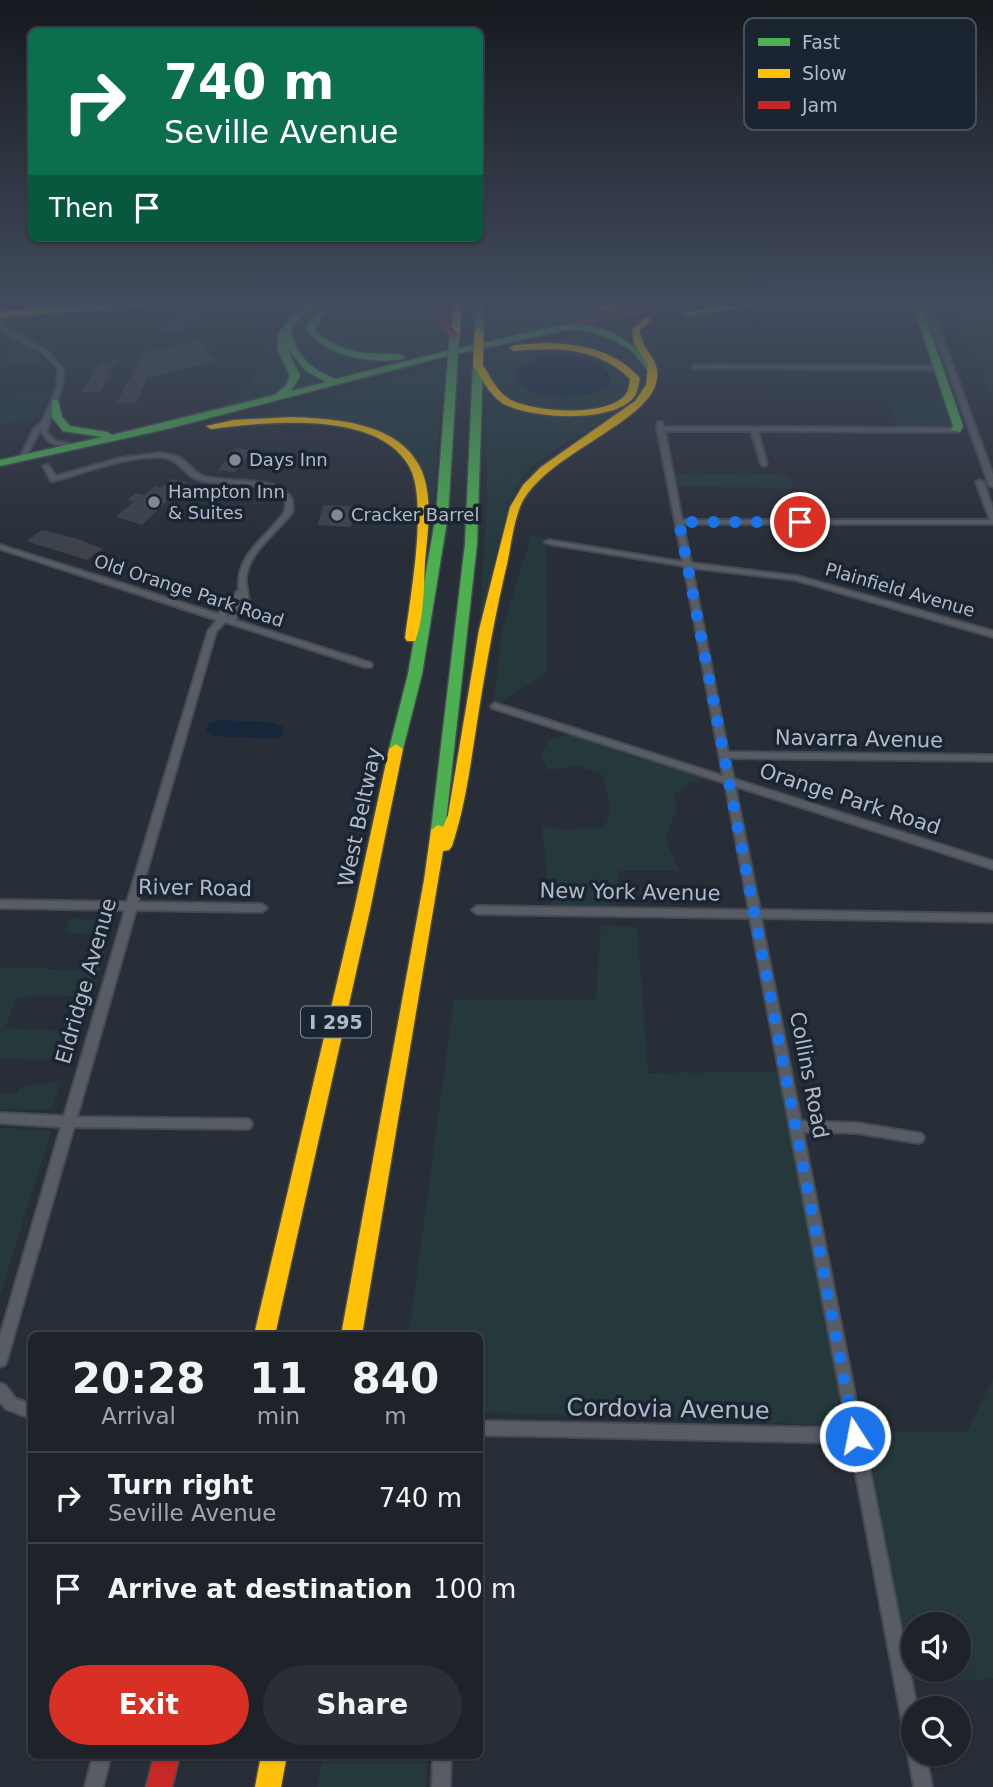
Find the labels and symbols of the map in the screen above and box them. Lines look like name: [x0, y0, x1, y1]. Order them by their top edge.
legend: [744, 18, 976, 130]
text: Fast: [802, 31, 840, 53]
text: Slow: [802, 62, 847, 84]
text: Jam: [801, 94, 838, 116]
place label: Days Inn: [249, 449, 328, 470]
marker: Days Inn: [227, 452, 243, 468]
place label: Hampton Inn & Suites: [168, 481, 285, 523]
pin: [770, 492, 830, 552]
marker: Hampton Inn & Suites: [146, 494, 162, 510]
place label: Cracker Barrel: [351, 504, 479, 525]
marker: Cracker Barrel: [329, 507, 345, 523]
street label: Old Orange Park Road: [92, 550, 287, 631]
street label: Plainfield Avenue: [823, 558, 977, 621]
street label: Navarra Avenue: [775, 726, 943, 752]
street label: West Beltway: [333, 745, 387, 889]
street label: Orange Park Road: [756, 758, 944, 840]
street label: River Road: [138, 875, 252, 901]
street label: New York Avenue: [539, 878, 721, 906]
street label: Eldridge Avenue: [51, 895, 121, 1067]
road number: I 295: [301, 1006, 371, 1038]
street label: Collins Road: [785, 1010, 833, 1140]
street label: Cordovia Avenue: [566, 1393, 770, 1425]
position arrow: [818, 1399, 892, 1473]

